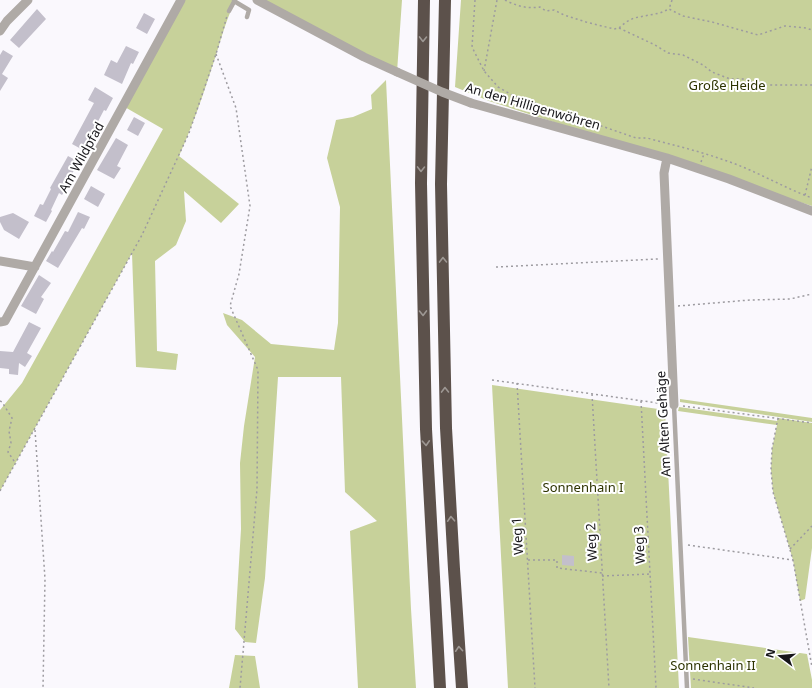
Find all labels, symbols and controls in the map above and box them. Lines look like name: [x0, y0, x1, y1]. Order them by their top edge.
one-way arrow: [419, 36, 427, 42]
park label: Große Heide: [689, 76, 766, 94]
street label: An den Hilligenwöhren: [463, 78, 603, 134]
street label: Am Wildpfad: [54, 118, 108, 196]
one-way arrow: [417, 166, 425, 172]
one-way arrow: [439, 257, 447, 263]
one-way arrow: [419, 310, 427, 316]
street label: Am Alten Gehäge: [651, 370, 675, 478]
one-way arrow: [441, 386, 450, 393]
one-way arrow: [422, 440, 431, 446]
park label: Sonnenhain I: [543, 478, 623, 496]
one-way arrow: [447, 516, 455, 522]
street label: Weg 1: [507, 516, 527, 556]
street label: Weg 2: [581, 523, 601, 561]
street label: Weg 3: [629, 526, 649, 564]
north arrow: [760, 636, 800, 676]
one-way arrow: [455, 646, 464, 652]
text: N: [761, 647, 778, 659]
park label: Sonnenhain II: [670, 656, 756, 674]

